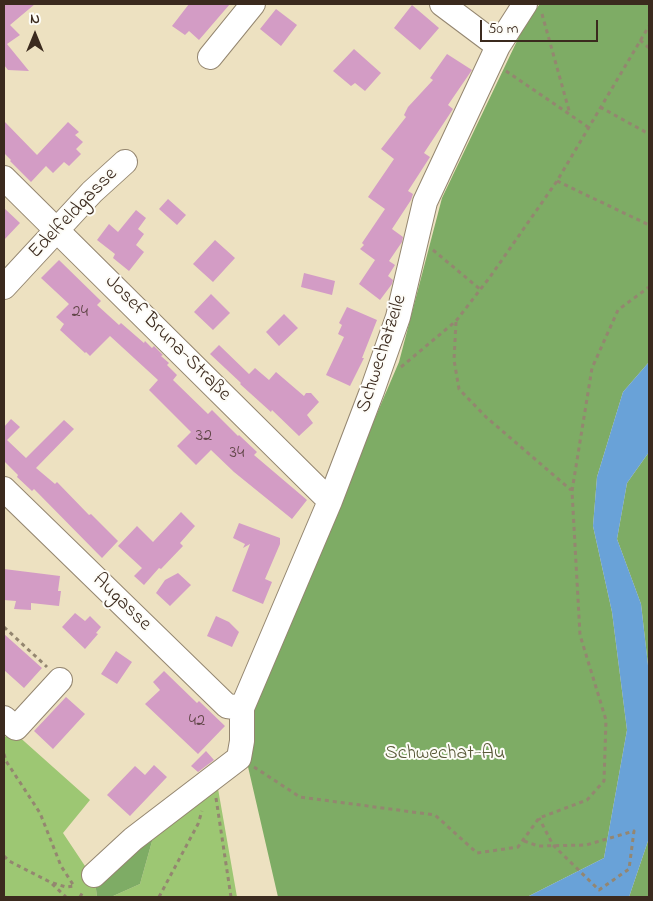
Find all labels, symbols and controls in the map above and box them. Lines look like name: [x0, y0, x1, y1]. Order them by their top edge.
text: N: [30, 9, 40, 30]
north arrow: [10, 10, 60, 60]
scale bar: [483, 10, 600, 42]
text: 50 m: [488, 18, 518, 40]
street label: Edelfeldgasse: [25, 163, 123, 265]
street label: Josef Bruna-Straße: [99, 271, 235, 407]
street label: Schwechatzeile: [353, 292, 413, 416]
house number: 24: [72, 302, 88, 324]
house number: 32: [196, 426, 212, 448]
house number: 34: [230, 443, 244, 465]
street label: Augasse: [86, 569, 156, 637]
house number: 42: [189, 711, 205, 733]
park label: Schwechat-Au: [385, 743, 505, 767]

